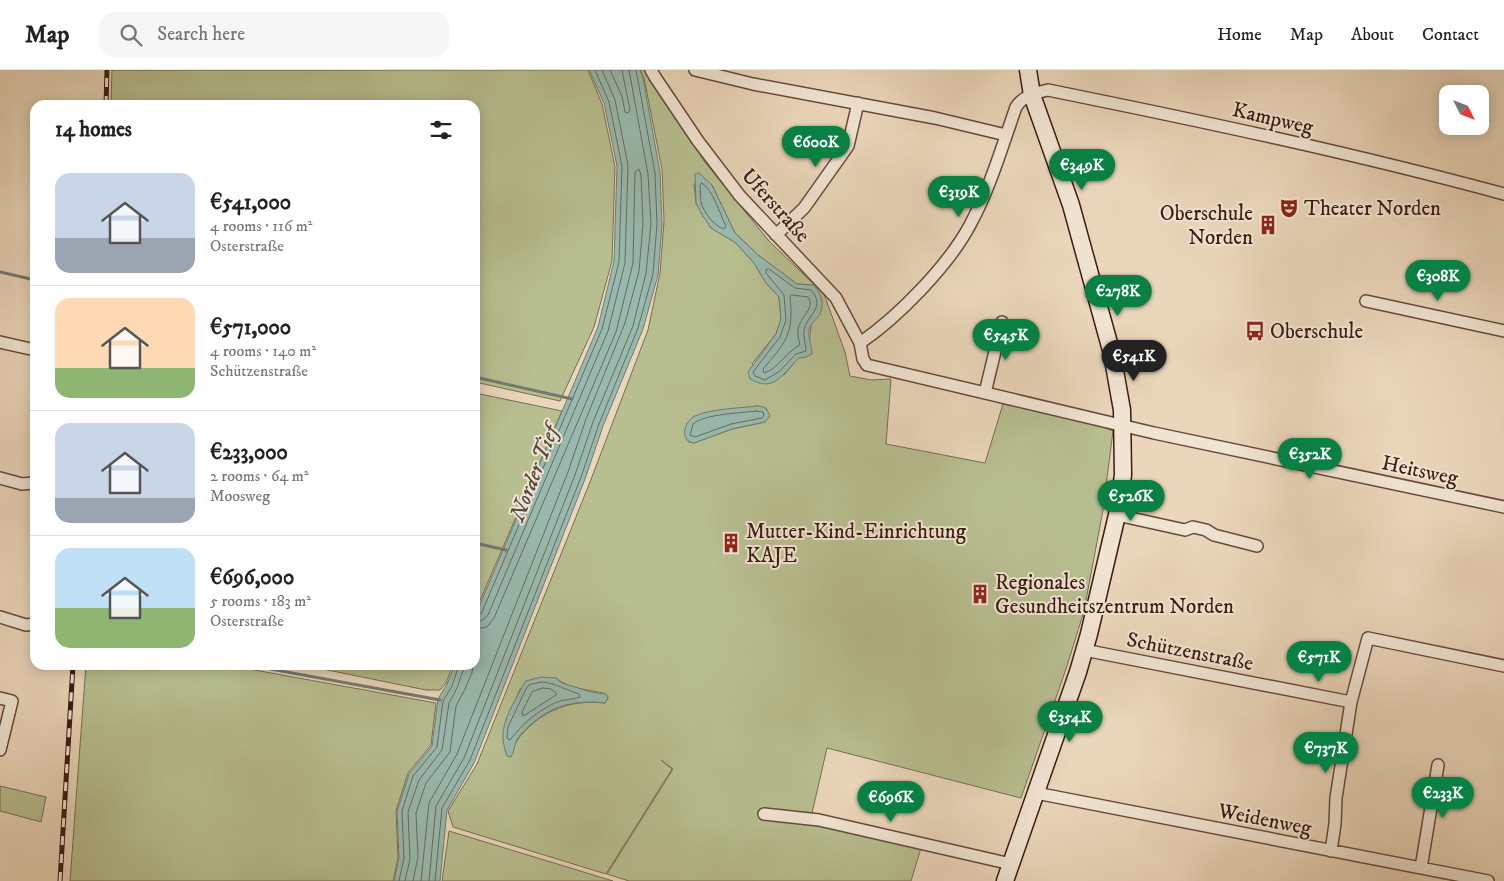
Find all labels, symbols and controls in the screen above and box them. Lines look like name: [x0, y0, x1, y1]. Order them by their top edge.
search box: [99, 12, 449, 57]
text: Map: [25, 20, 69, 50]
icon: search: [117, 21, 145, 49]
text: Search here: [157, 23, 245, 46]
text: Home: [1217, 24, 1262, 46]
text: Map: [1290, 24, 1323, 46]
text: About: [1351, 24, 1394, 46]
text: Contact: [1422, 24, 1479, 46]
north arrow: [1439, 85, 1489, 135]
map controls: [1439, 85, 1489, 135]
street label: Kampweg: [1230, 97, 1317, 141]
icon: filters: [427, 116, 455, 144]
text: 14 homes: [55, 117, 132, 143]
pin: €600K: [781, 126, 851, 168]
text: €600K: [793, 132, 839, 152]
pin: €349K: [1047, 148, 1117, 191]
text: €349K: [1060, 155, 1104, 175]
street label: Uferstraße: [735, 163, 815, 248]
pin: €319K: [924, 176, 994, 218]
text: €319K: [939, 182, 979, 202]
text: €541,000: [210, 190, 291, 216]
icon: home: [95, 193, 155, 253]
place label: Theater Norden: [1304, 196, 1441, 222]
theatre icon: Theater Norden: [1278, 197, 1300, 219]
place label: Oberschule Norden: [1160, 201, 1253, 251]
building icon: Oberschule Norden: [1257, 214, 1279, 236]
text: 4 rooms · 116 m²: [210, 216, 312, 236]
text: Osterstraße: [210, 236, 284, 256]
pin: €308K: [1403, 260, 1473, 302]
text: €308K: [1416, 266, 1460, 286]
pin: €278K: [1083, 274, 1153, 317]
text: €278K: [1096, 281, 1140, 301]
text: €571,000: [210, 315, 291, 341]
icon: home: [95, 318, 155, 378]
pin: €545K: [971, 318, 1041, 361]
place label: Oberschule: [1270, 319, 1364, 345]
bus stop icon: Oberschule: [1244, 320, 1266, 342]
text: €545K: [984, 325, 1028, 345]
pin: €541K: [1099, 340, 1169, 382]
text: 4 rooms · 140 m²: [210, 341, 316, 361]
text: €541K: [1113, 346, 1155, 366]
text: Schützenstraße: [210, 361, 308, 381]
water label: Norder Tief: [503, 417, 567, 527]
pin: €352K: [1275, 438, 1345, 480]
text: €233,000: [210, 440, 288, 466]
icon: home: [95, 443, 155, 503]
text: €352K: [1289, 444, 1331, 464]
street label: Heitsweg: [1379, 450, 1461, 492]
text: 2 rooms · 64 m²: [210, 466, 309, 486]
pin: €526K: [1096, 480, 1166, 522]
text: Moosweg: [210, 486, 270, 506]
text: €526K: [1109, 486, 1153, 506]
place label: Mutter-Kind-Einrichtung KAJE: [746, 519, 967, 569]
building icon: Mutter-Kind-Einrichtung KAJE: [720, 532, 742, 554]
text: €696,000: [210, 565, 294, 591]
icon: home: [95, 568, 155, 628]
place label: Regionales Gesundheitszentrum Norden: [995, 570, 1234, 620]
building icon: Regionales Gesundheitszentrum Norden: [969, 583, 991, 605]
text: 5 rooms · 183 m²: [210, 591, 311, 611]
text: Osterstraße: [210, 611, 284, 631]
street label: Schützenstraße: [1124, 627, 1256, 677]
pin: €571K: [1284, 640, 1354, 683]
text: €571K: [1298, 647, 1340, 667]
pin: €354K: [1035, 700, 1105, 743]
text: €354K: [1049, 707, 1091, 727]
pin: €737K: [1291, 732, 1361, 774]
text: €737K: [1304, 738, 1348, 758]
pin: €233K: [1408, 776, 1478, 819]
pin: €696K: [856, 780, 926, 823]
text: €233K: [1423, 783, 1463, 803]
text: €696K: [868, 787, 914, 807]
street label: Weidenweg: [1215, 798, 1315, 842]

